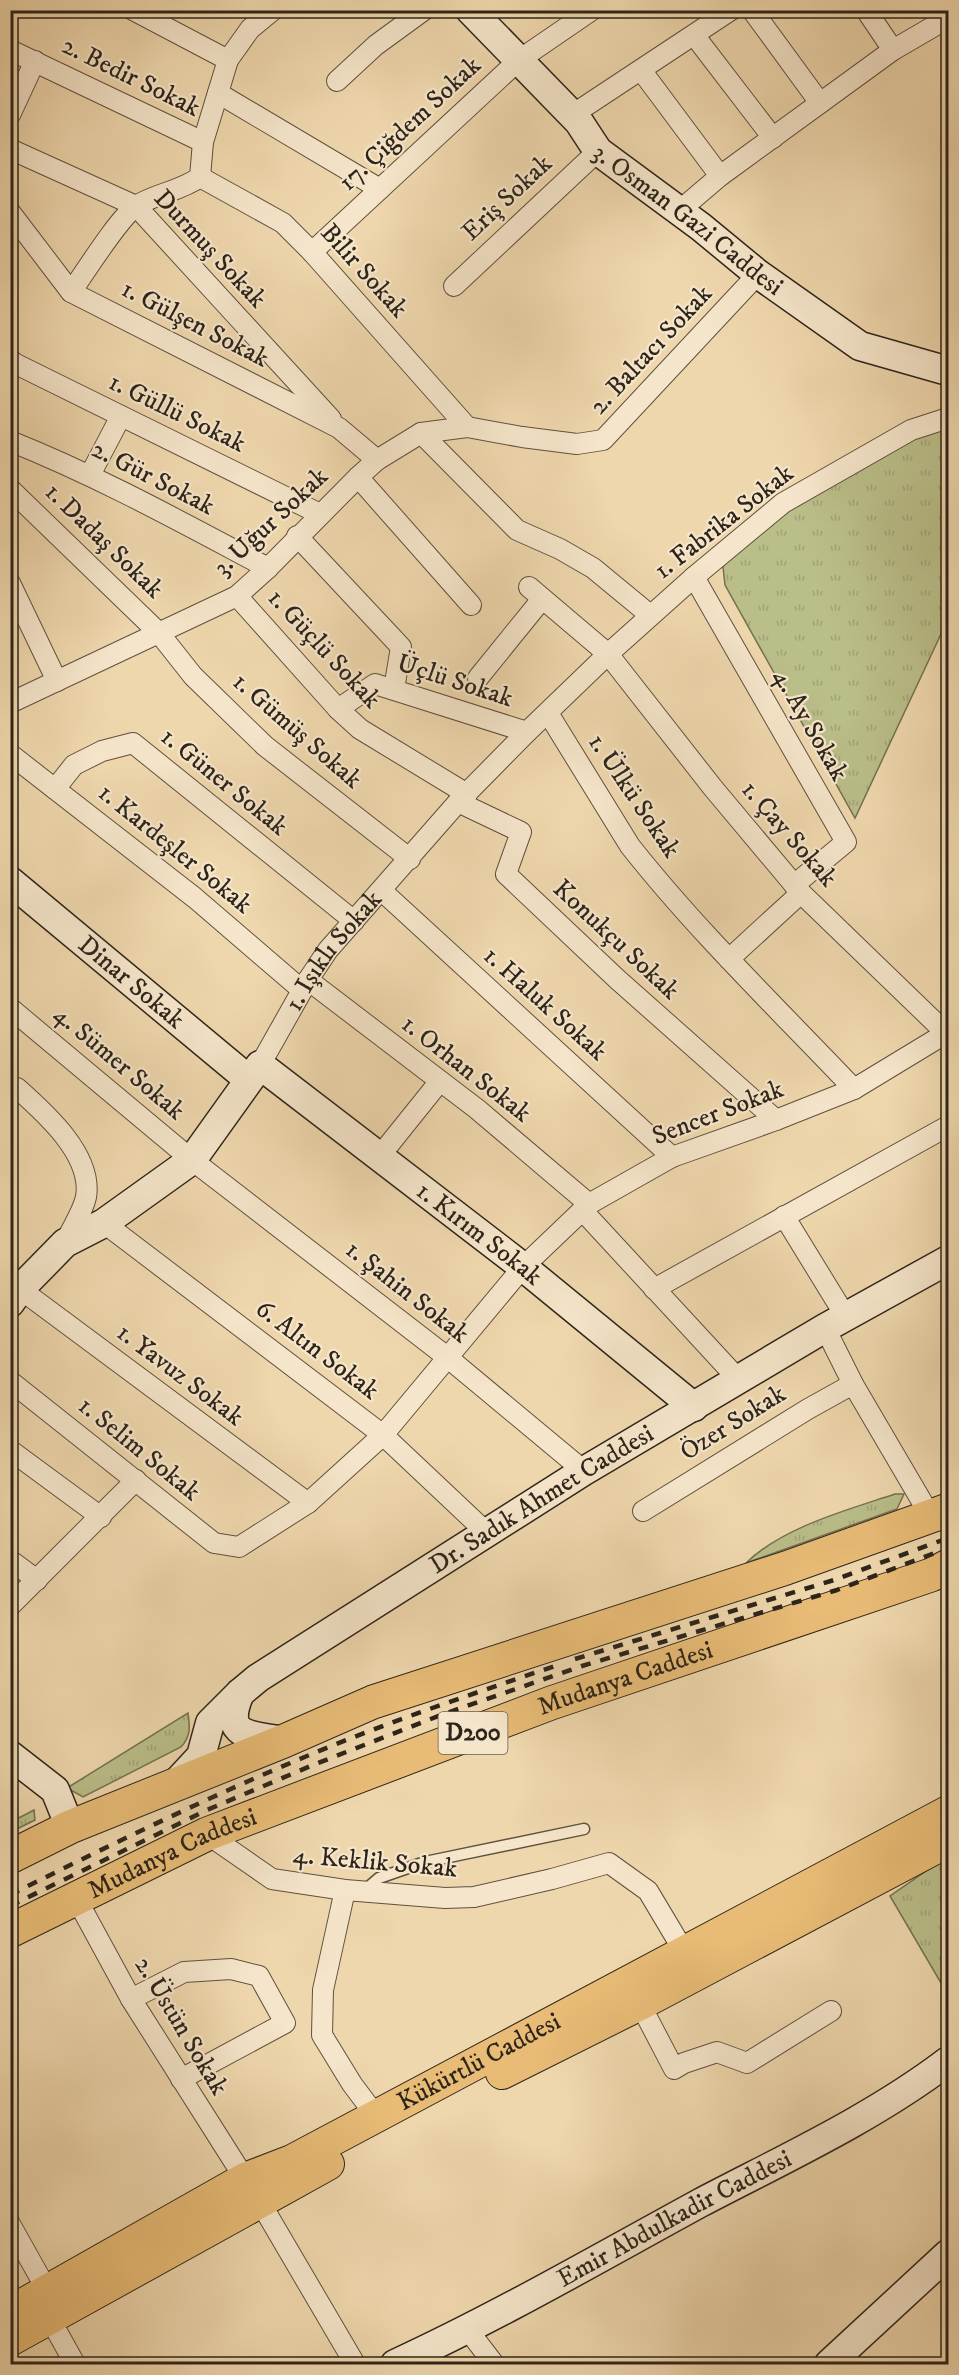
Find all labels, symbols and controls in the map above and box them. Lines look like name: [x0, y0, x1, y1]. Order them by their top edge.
street label: 2. Bedir Sokak: [56, 29, 206, 125]
street label: 17. Çiğdem Sokak: [332, 49, 488, 199]
street label: 3. Osman Gazi Caddesi: [586, 136, 790, 303]
street label: Eriş Sokak: [455, 148, 559, 248]
street label: Durmuş Sokak: [146, 183, 274, 315]
street label: Bilir Sokak: [313, 217, 415, 325]
street label: 1. Gülşen Sokak: [116, 273, 275, 375]
street label: 2. Baltacı Sokak: [582, 278, 720, 422]
street label: 1. Güllü Sokak: [103, 366, 251, 460]
street label: 2. Gür Sokak: [86, 433, 220, 523]
street label: 1. Fabrika Sokak: [647, 457, 801, 587]
street label: 3. Uğur Sokak: [207, 460, 335, 584]
street label: 1. Dadaş Sokak: [38, 476, 171, 606]
street label: 1. Güçlü Sokak: [260, 582, 388, 716]
street label: Üçlü Sokak: [393, 647, 517, 715]
street label: 4. Ay Sokak: [765, 663, 855, 787]
street label: 1. Gümüş Sokak: [225, 666, 369, 796]
street label: 1. Güner Sokak: [154, 721, 295, 844]
street label: 1. Ülkü Sokak: [580, 727, 688, 865]
street label: 1. Çay Sokak: [734, 774, 844, 894]
street label: 1. Kardeşler Sokak: [91, 777, 259, 921]
street label: Konukçu Sokak: [546, 873, 686, 1007]
street label: 1. Işıklı Sokak: [277, 883, 389, 1017]
street label: Dinar Sokak: [71, 928, 192, 1036]
street label: 1. Haluk Sokak: [476, 940, 614, 1068]
street label: 4. Sümer Sokak: [46, 998, 192, 1128]
street label: 1. Orhan Sokak: [394, 1008, 538, 1130]
street label: Sencer Sokak: [648, 1073, 788, 1153]
street label: 1. Kırım Sokak: [409, 1174, 549, 1293]
street label: 1. Şahin Sokak: [338, 1233, 476, 1351]
street label: 6. Altın Sokak: [248, 1293, 386, 1407]
street label: 1. Yavuz Sokak: [110, 1316, 250, 1434]
street label: Özer Sokak: [674, 1377, 792, 1468]
street label: 1. Selim Sokak: [71, 1390, 207, 1509]
street label: Dr. Sadık Ahmet Caddesi: [423, 1417, 660, 1581]
street label: Mudanya Caddesi: [533, 1633, 717, 1723]
road number: D200: [438, 1712, 508, 1754]
street label: Mudanya Caddesi: [82, 1800, 261, 1907]
street label: 4. Keklik Sokak: [291, 1838, 459, 1886]
street label: 2. Üstün Sokak: [127, 1951, 235, 2102]
street label: Kükürtlü Caddesi: [392, 2005, 566, 2118]
street label: Emir Abdulkadir Caddesi: [551, 2142, 797, 2295]

